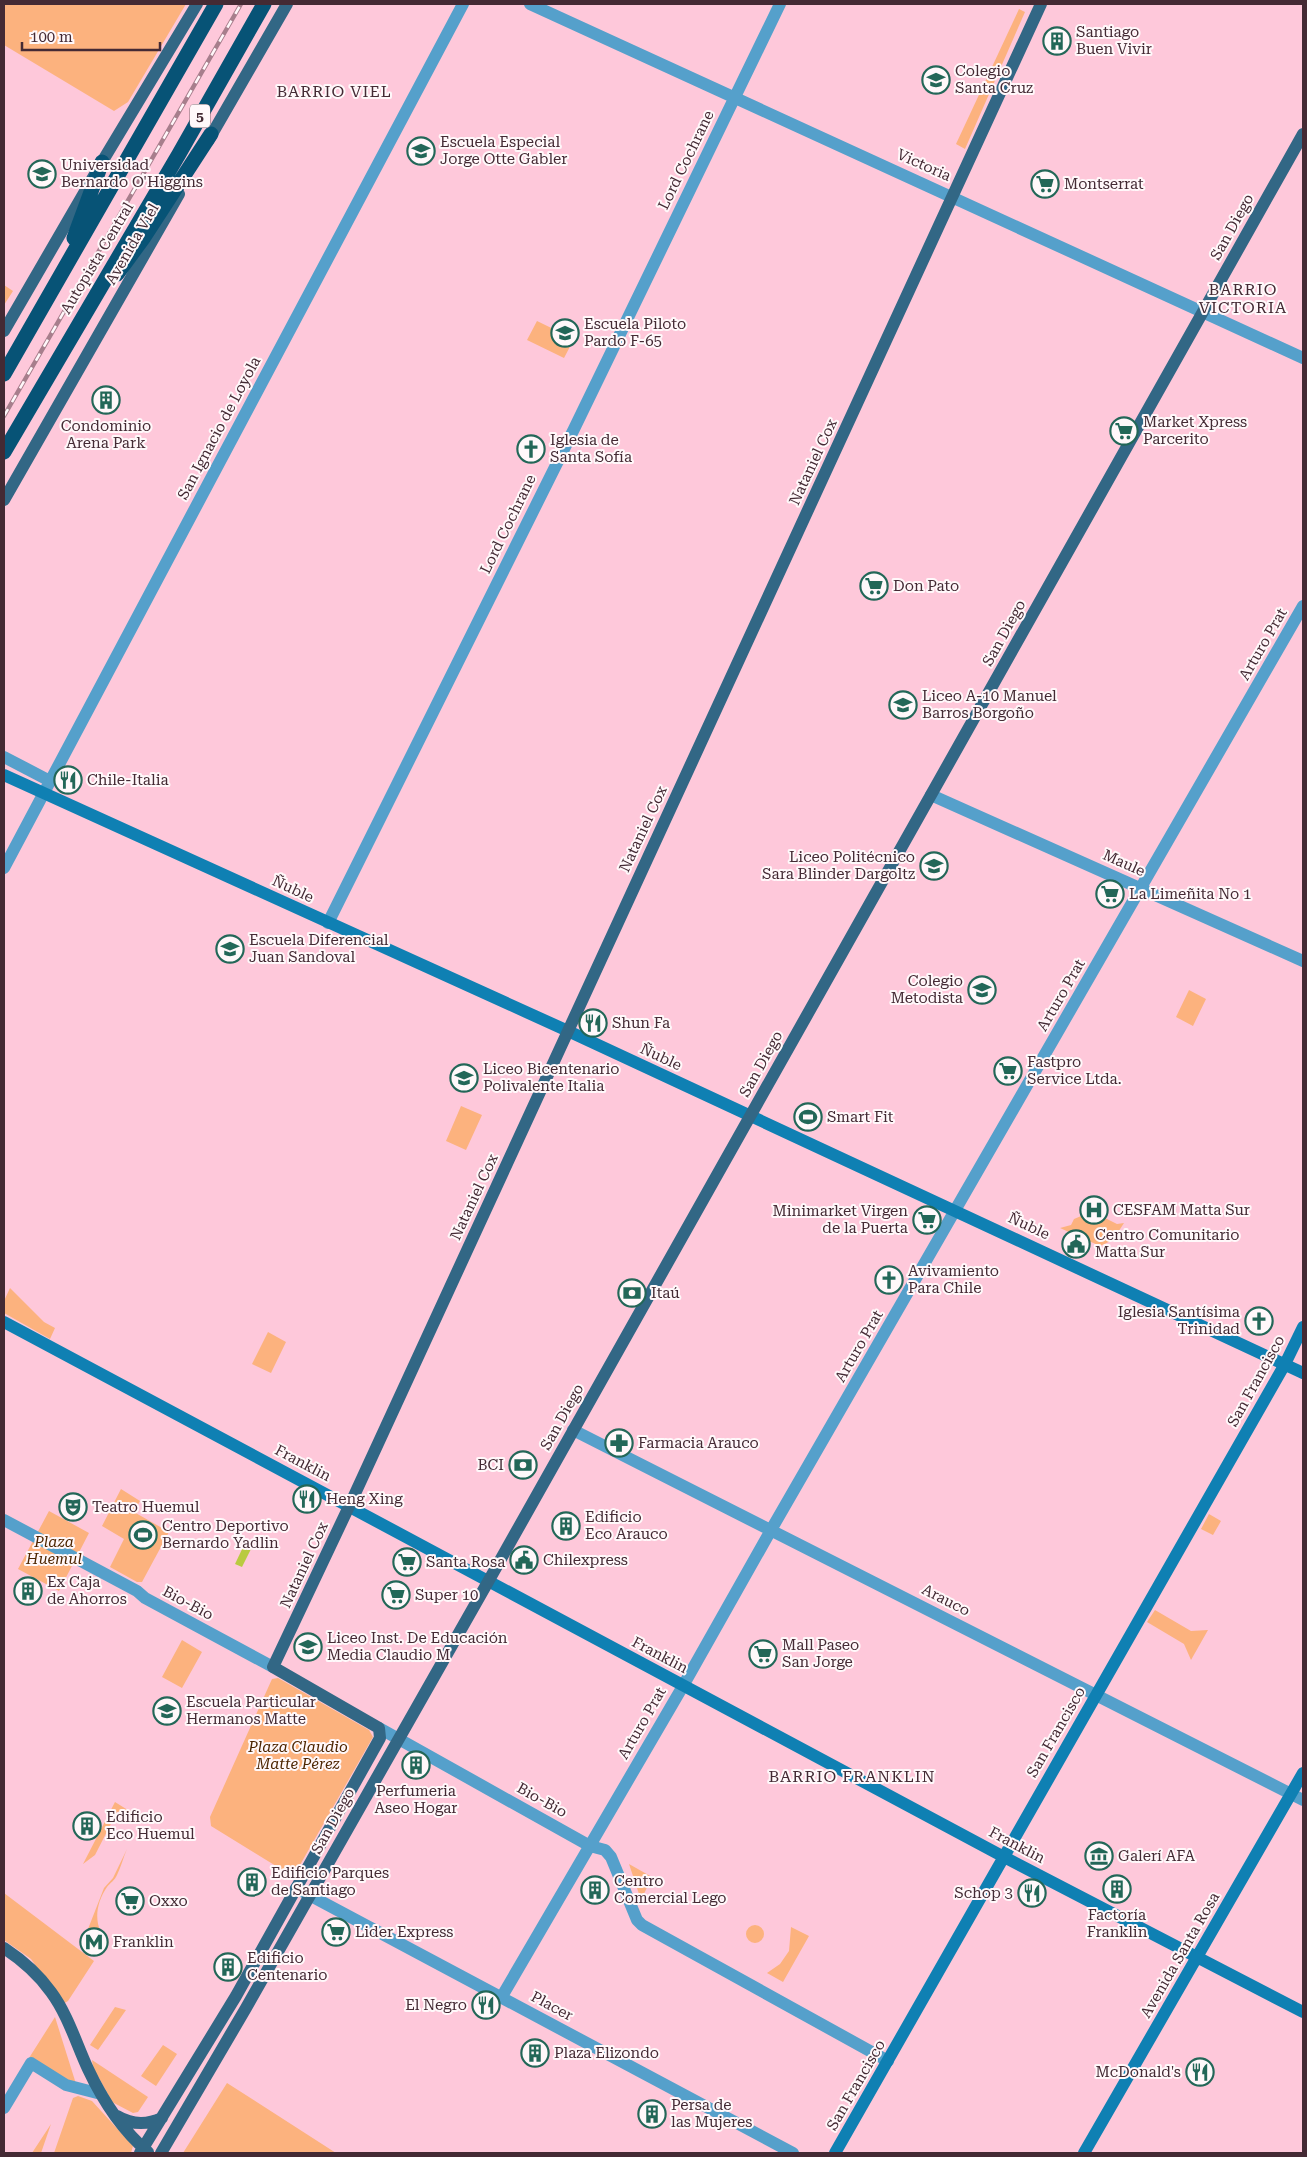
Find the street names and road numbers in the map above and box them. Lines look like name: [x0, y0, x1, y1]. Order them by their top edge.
road number: 5: [190, 104, 210, 128]
street label: Lord Cochrane: [654, 107, 718, 213]
street label: Victoria: [894, 145, 954, 185]
street label: San Diego: [1206, 191, 1258, 263]
street label: Autopista Central: [57, 199, 138, 317]
street label: Avenida Viel: [102, 200, 163, 288]
street label: San Ignacio de Loyola: [174, 353, 264, 503]
street label: Nataniel Cox: [785, 416, 841, 508]
street label: Lord Cochrane: [476, 471, 540, 577]
street label: San Diego: [978, 597, 1030, 669]
street label: Arturo Prat: [1235, 604, 1291, 683]
street label: Nataniel Cox: [615, 783, 671, 875]
street label: Maule: [1100, 846, 1148, 880]
street label: Ñuble: [269, 872, 317, 906]
street label: Arturo Prat: [1033, 955, 1089, 1034]
street label: San Diego: [735, 1028, 787, 1100]
street label: Ñuble: [637, 1040, 685, 1074]
street label: Nataniel Cox: [446, 1151, 502, 1243]
street label: Ñuble: [1005, 1209, 1053, 1243]
street label: Arturo Prat: [831, 1306, 887, 1385]
street label: San Francisco: [1224, 1332, 1288, 1430]
street label: San Diego: [536, 1381, 588, 1453]
street label: Franklin: [272, 1441, 334, 1485]
street label: Nataniel Cox: [276, 1519, 332, 1611]
street label: Arauco: [919, 1580, 973, 1620]
street label: Bio-Bio: [160, 1582, 216, 1624]
street label: Franklin: [629, 1633, 691, 1677]
street label: Arturo Prat: [614, 1683, 670, 1762]
street label: San Francisco: [1023, 1684, 1089, 1780]
street label: Bio-Bio: [514, 1779, 570, 1821]
street label: San Diego: [307, 1785, 359, 1857]
street label: Franklin: [986, 1823, 1048, 1867]
street label: Avenida Santa Rosa: [1137, 1889, 1223, 2021]
street label: Placer: [528, 1988, 576, 2024]
street label: San Francisco: [823, 2037, 889, 2133]

